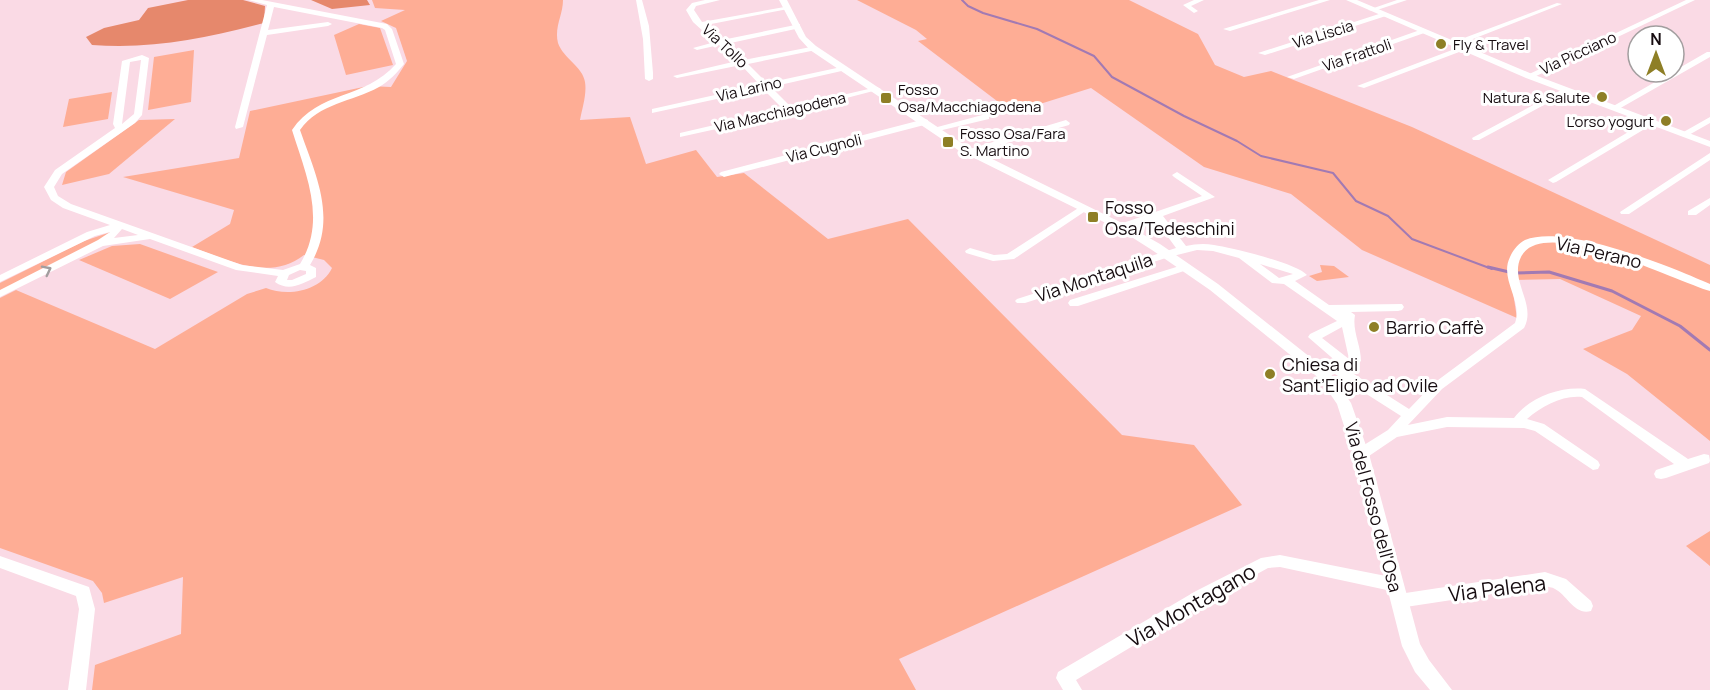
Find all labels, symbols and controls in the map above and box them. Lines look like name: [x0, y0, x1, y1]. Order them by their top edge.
street label: Via Liscia: [1290, 15, 1356, 53]
street label: Via Tollo: [697, 19, 753, 73]
north arrow: [1626, 24, 1686, 84]
street label: Via Picciano: [1536, 26, 1620, 80]
text: N: [1650, 28, 1662, 50]
street label: Via Frattoli: [1320, 33, 1394, 77]
place label: Fly & Travel: [1453, 34, 1529, 55]
marker: Fly & Travel: [1434, 37, 1448, 51]
street label: Via Larino: [714, 71, 784, 107]
place label: Fosso Osa/Macchiagodena: [898, 79, 1041, 117]
street label: Via Macchiagodena: [712, 87, 848, 137]
place label: Natura & Salute: [1483, 87, 1590, 108]
marker: Natura & Salute: [1595, 90, 1609, 104]
marker: Fosso Osa/Macchiagodena: [879, 91, 893, 105]
place label: L'orso yogurt: [1567, 111, 1654, 132]
marker: L'orso yogurt: [1659, 114, 1673, 128]
place label: Fosso Osa/Fara S. Martino: [960, 123, 1066, 161]
street label: Via Cugnoli: [784, 129, 864, 167]
marker: Fosso Osa/Fara S. Martino: [941, 135, 955, 149]
place label: Fosso Osa/Tedeschini: [1105, 195, 1235, 240]
marker: Fosso Osa/Tedeschini: [1086, 210, 1100, 224]
street label: Via Perano: [1554, 231, 1644, 273]
street label: Via Montaquila: [1032, 247, 1156, 307]
one-way arrow: [41, 266, 51, 277]
place label: Barrio Caffè: [1386, 315, 1484, 339]
marker: Barrio Caffè: [1367, 320, 1381, 334]
place label: Chiesa di Sant’Eligio ad Ovile: [1282, 352, 1438, 397]
marker: Chiesa di Sant’Eligio ad Ovile: [1263, 367, 1277, 381]
street label: Via del Fosso dell'Osa: [1340, 419, 1408, 595]
street label: Via Montagano: [1121, 557, 1261, 653]
street label: Via Palena: [1447, 568, 1547, 608]

